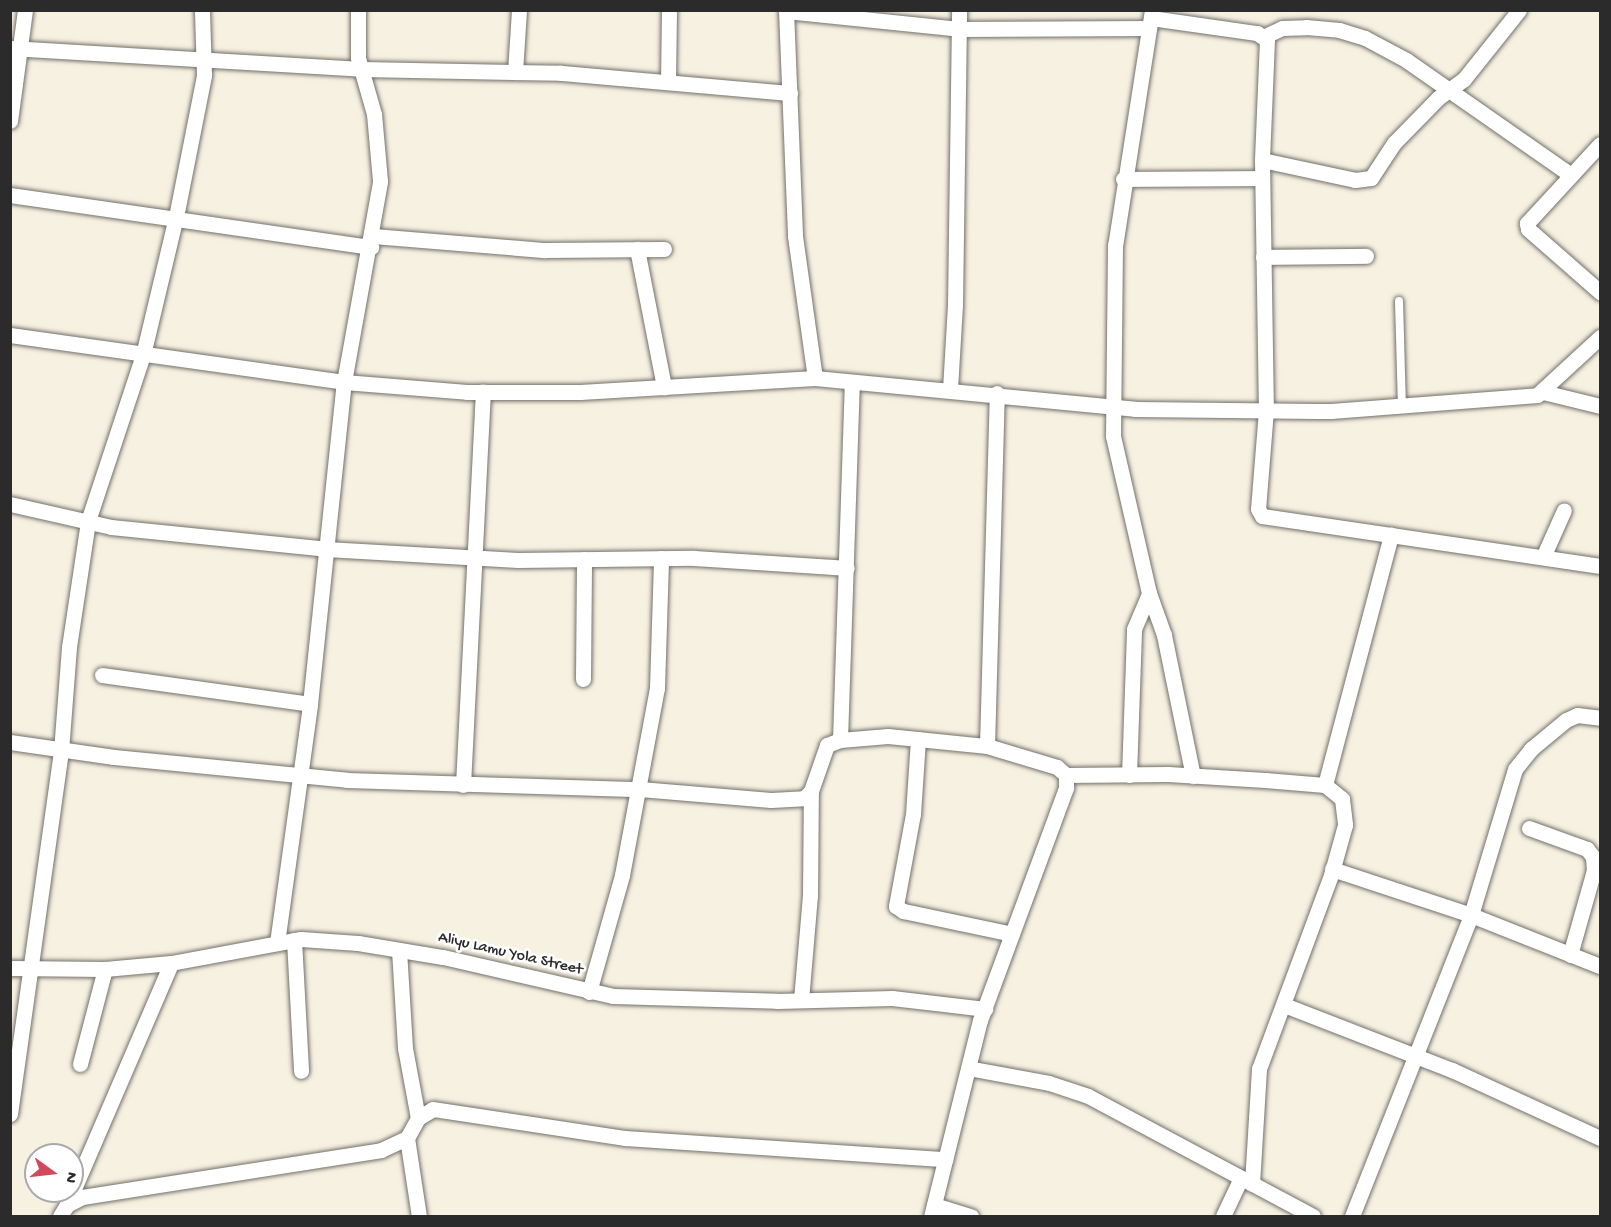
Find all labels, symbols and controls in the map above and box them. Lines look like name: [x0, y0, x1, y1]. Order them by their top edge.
street label: Aliyu Lamu Yola Street: [436, 929, 584, 981]
north arrow: [24, 1143, 84, 1203]
text: N: [59, 1170, 80, 1185]

